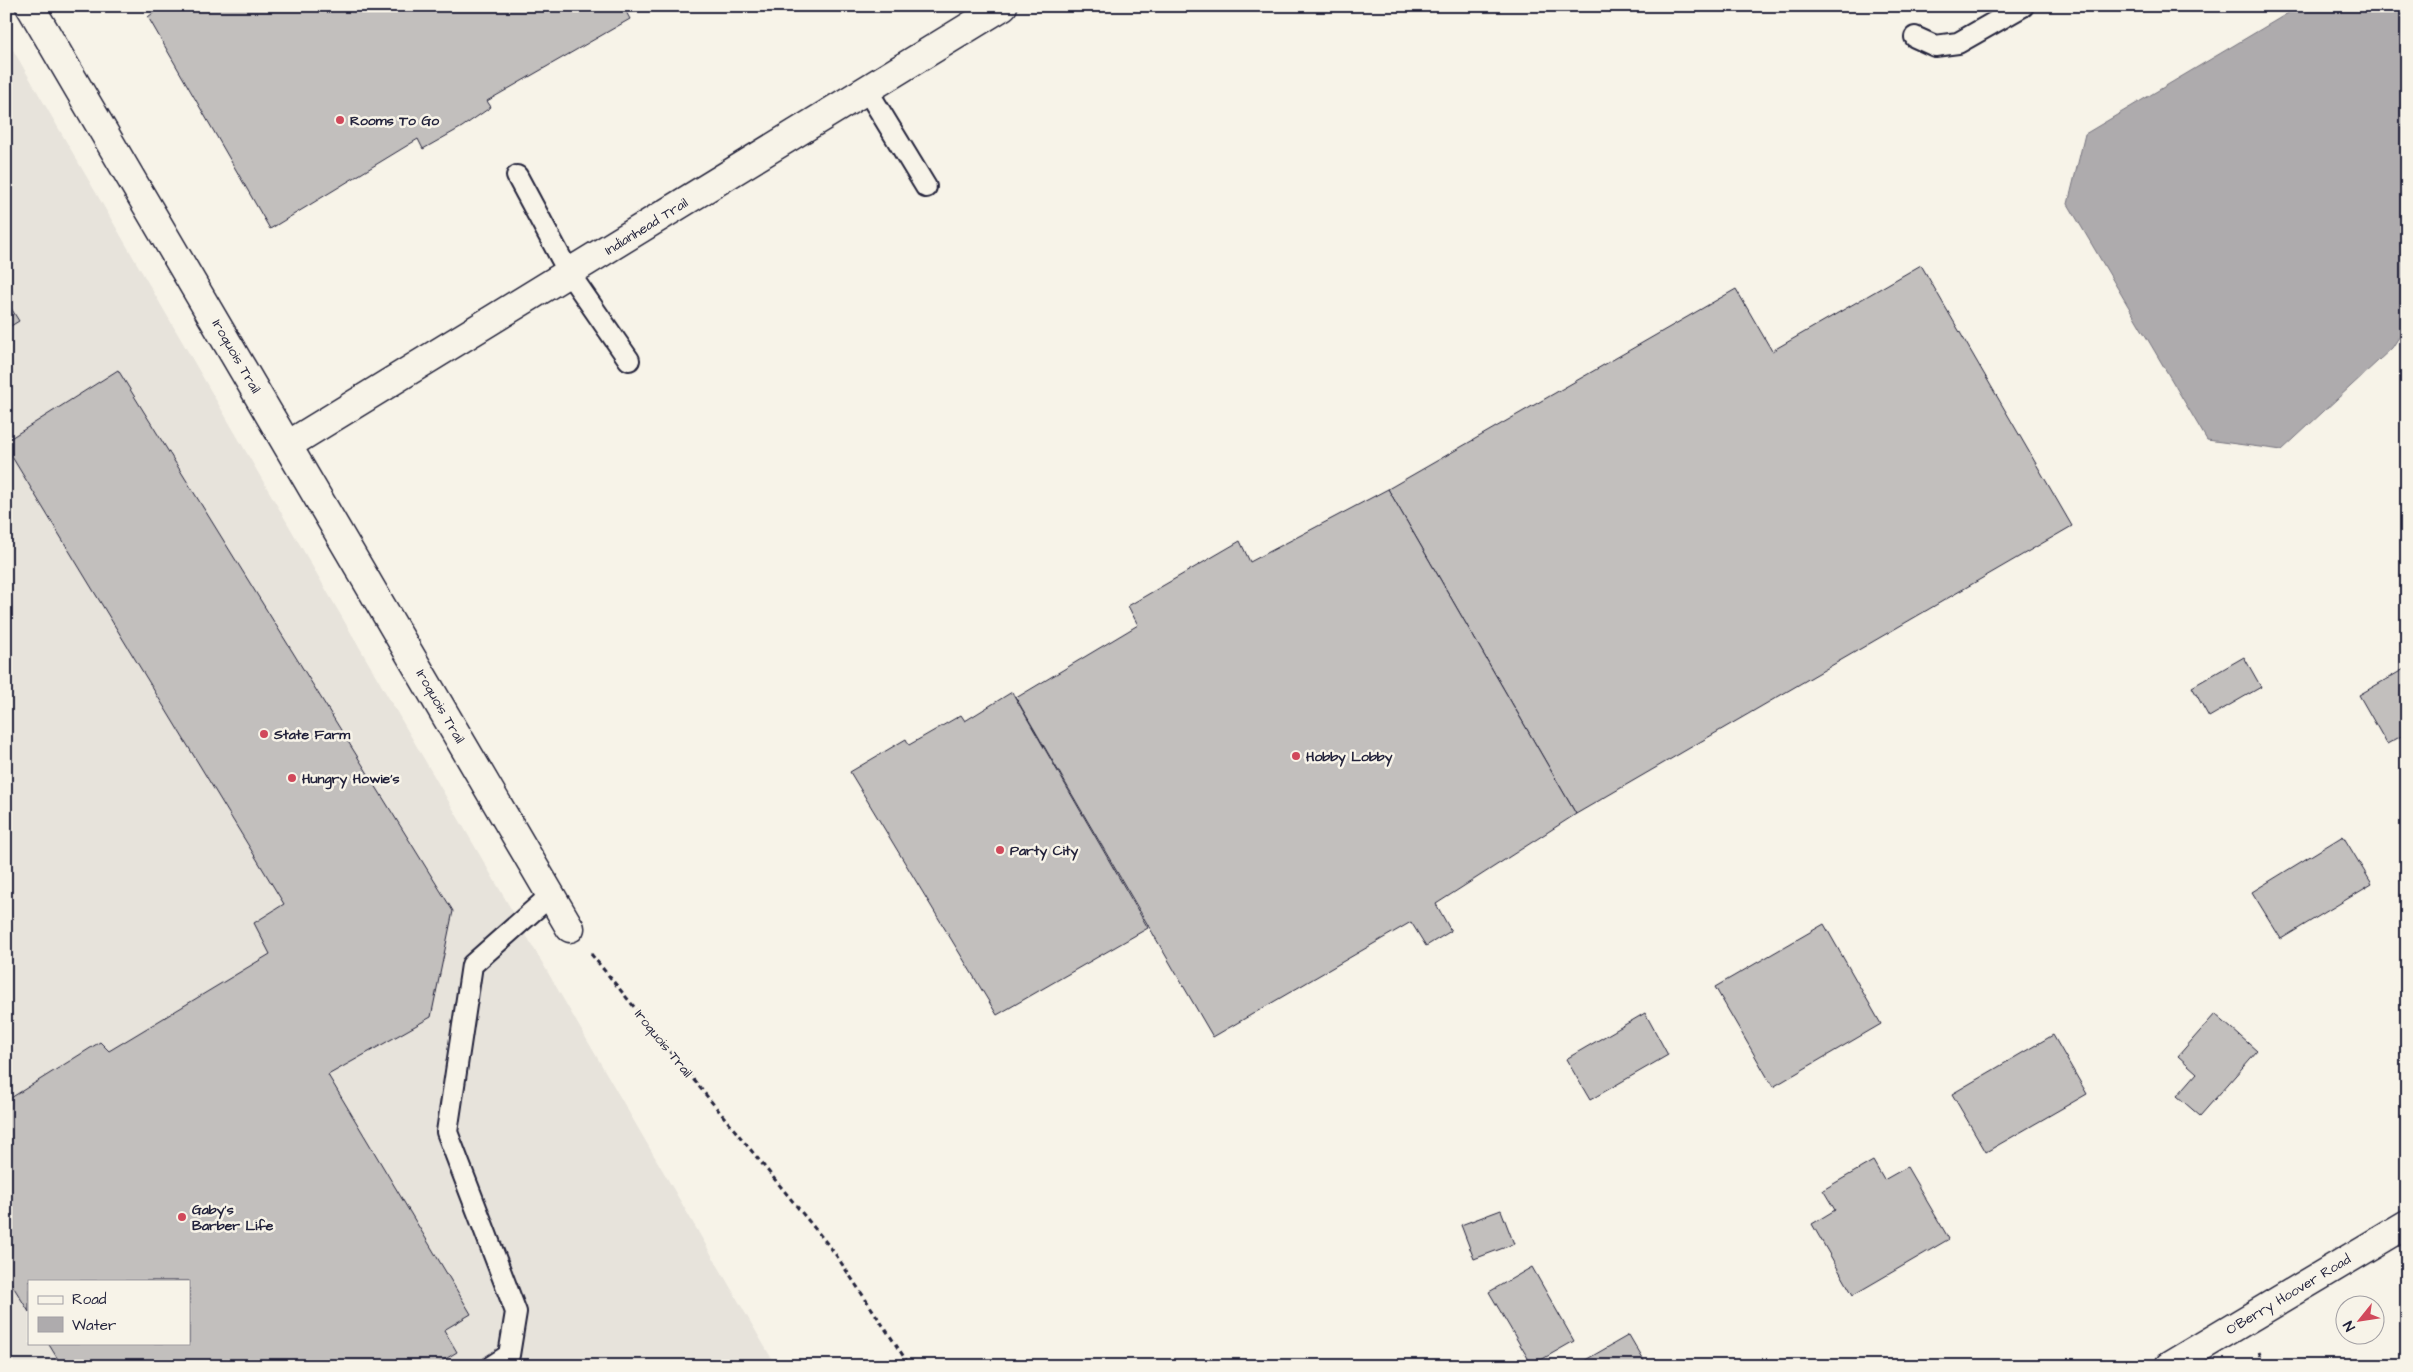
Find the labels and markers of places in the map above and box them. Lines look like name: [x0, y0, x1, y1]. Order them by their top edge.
place label: Rooms To Go: [350, 111, 439, 131]
marker: Rooms To Go: [334, 114, 346, 126]
place label: State Farm: [273, 725, 351, 745]
marker: State Farm: [258, 728, 270, 740]
place label: Hobby Lobby: [1306, 747, 1393, 767]
marker: Hobby Lobby: [1290, 750, 1302, 762]
place label: Hungry Howie's: [302, 769, 399, 790]
marker: Hungry Howie's: [286, 772, 298, 784]
place label: Party City: [1010, 841, 1078, 861]
marker: Party City: [994, 844, 1006, 856]
place label: Gaby's Barber Life: [192, 1200, 274, 1236]
marker: Gaby's Barber Life: [176, 1211, 188, 1223]

